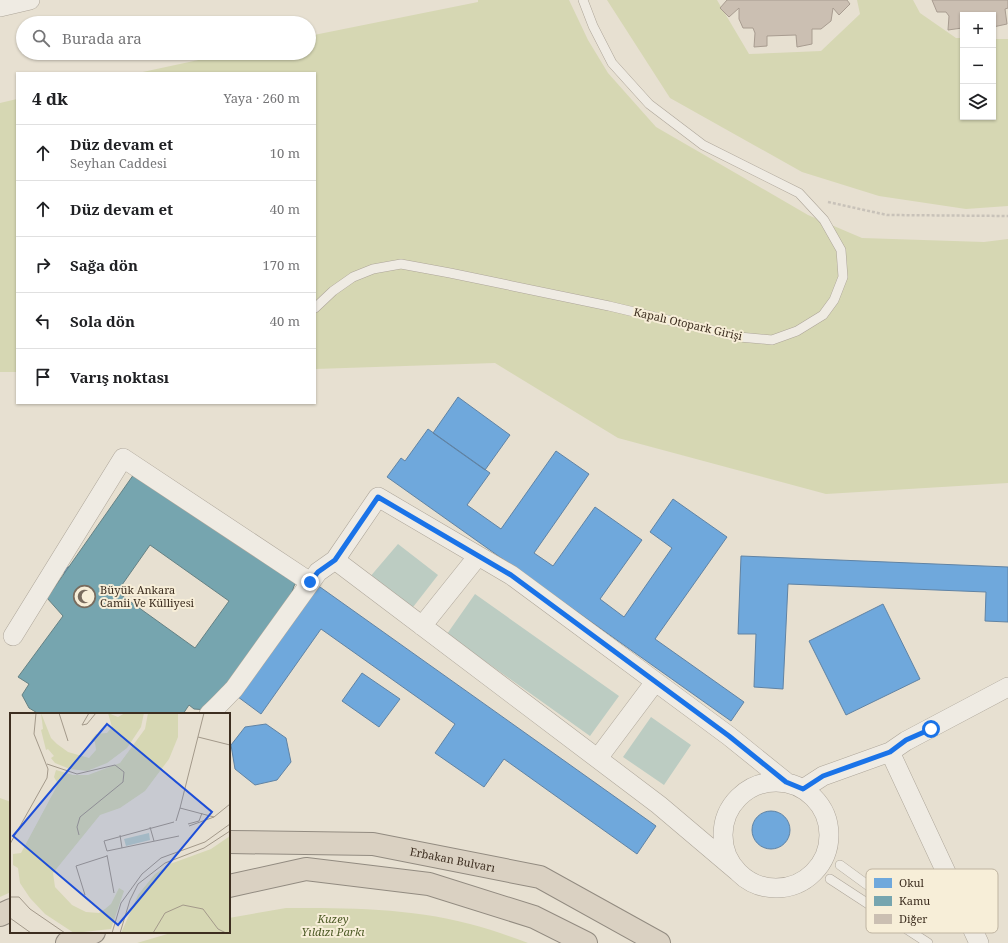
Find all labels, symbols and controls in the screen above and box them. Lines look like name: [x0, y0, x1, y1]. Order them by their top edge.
map controls: [960, 12, 996, 120]
button: +: [960, 12, 996, 48]
search box: [16, 16, 316, 60]
icon: search: [30, 27, 52, 49]
text: Burada ara: [62, 28, 142, 48]
button: −: [960, 48, 996, 84]
button: layers: [960, 84, 996, 120]
text: 4 dk: [32, 87, 68, 110]
text: Yaya · 260 m: [223, 89, 300, 107]
text: Düz devam et: [70, 134, 173, 154]
icon: ahead: [32, 142, 54, 164]
text: 10 m: [270, 144, 300, 162]
text: Seyhan Caddesi: [70, 154, 167, 172]
icon: ahead: [32, 198, 54, 220]
text: Düz devam et: [70, 199, 173, 219]
text: 40 m: [270, 200, 300, 218]
icon: right: [32, 254, 54, 276]
text: Sağa dön: [70, 255, 138, 275]
text: 170 m: [263, 256, 300, 274]
street label: Kapalı Otopark Girişi: [632, 304, 744, 343]
icon: left: [32, 310, 54, 332]
text: Sola dön: [70, 311, 135, 331]
text: 40 m: [270, 312, 300, 330]
icon: arrive: [32, 366, 54, 388]
text: Varış noktası: [70, 367, 169, 387]
route end: [301, 573, 319, 591]
place label: Büyük Ankara Camii Ve Külliyesi: [100, 582, 195, 610]
mosque icon: Büyük Ankara Camii Ve Külliyesi: [72, 583, 98, 609]
inset map: [10, 713, 230, 933]
route start: [922, 720, 940, 738]
street label: Erbakan Bulvarı: [409, 843, 497, 875]
legend: [866, 869, 998, 933]
text: Okul: [899, 875, 925, 890]
text: Kamu: [899, 893, 930, 908]
park label: Kuzey Yıldızı Parkı: [301, 911, 365, 939]
text: Diğer: [899, 911, 928, 926]

